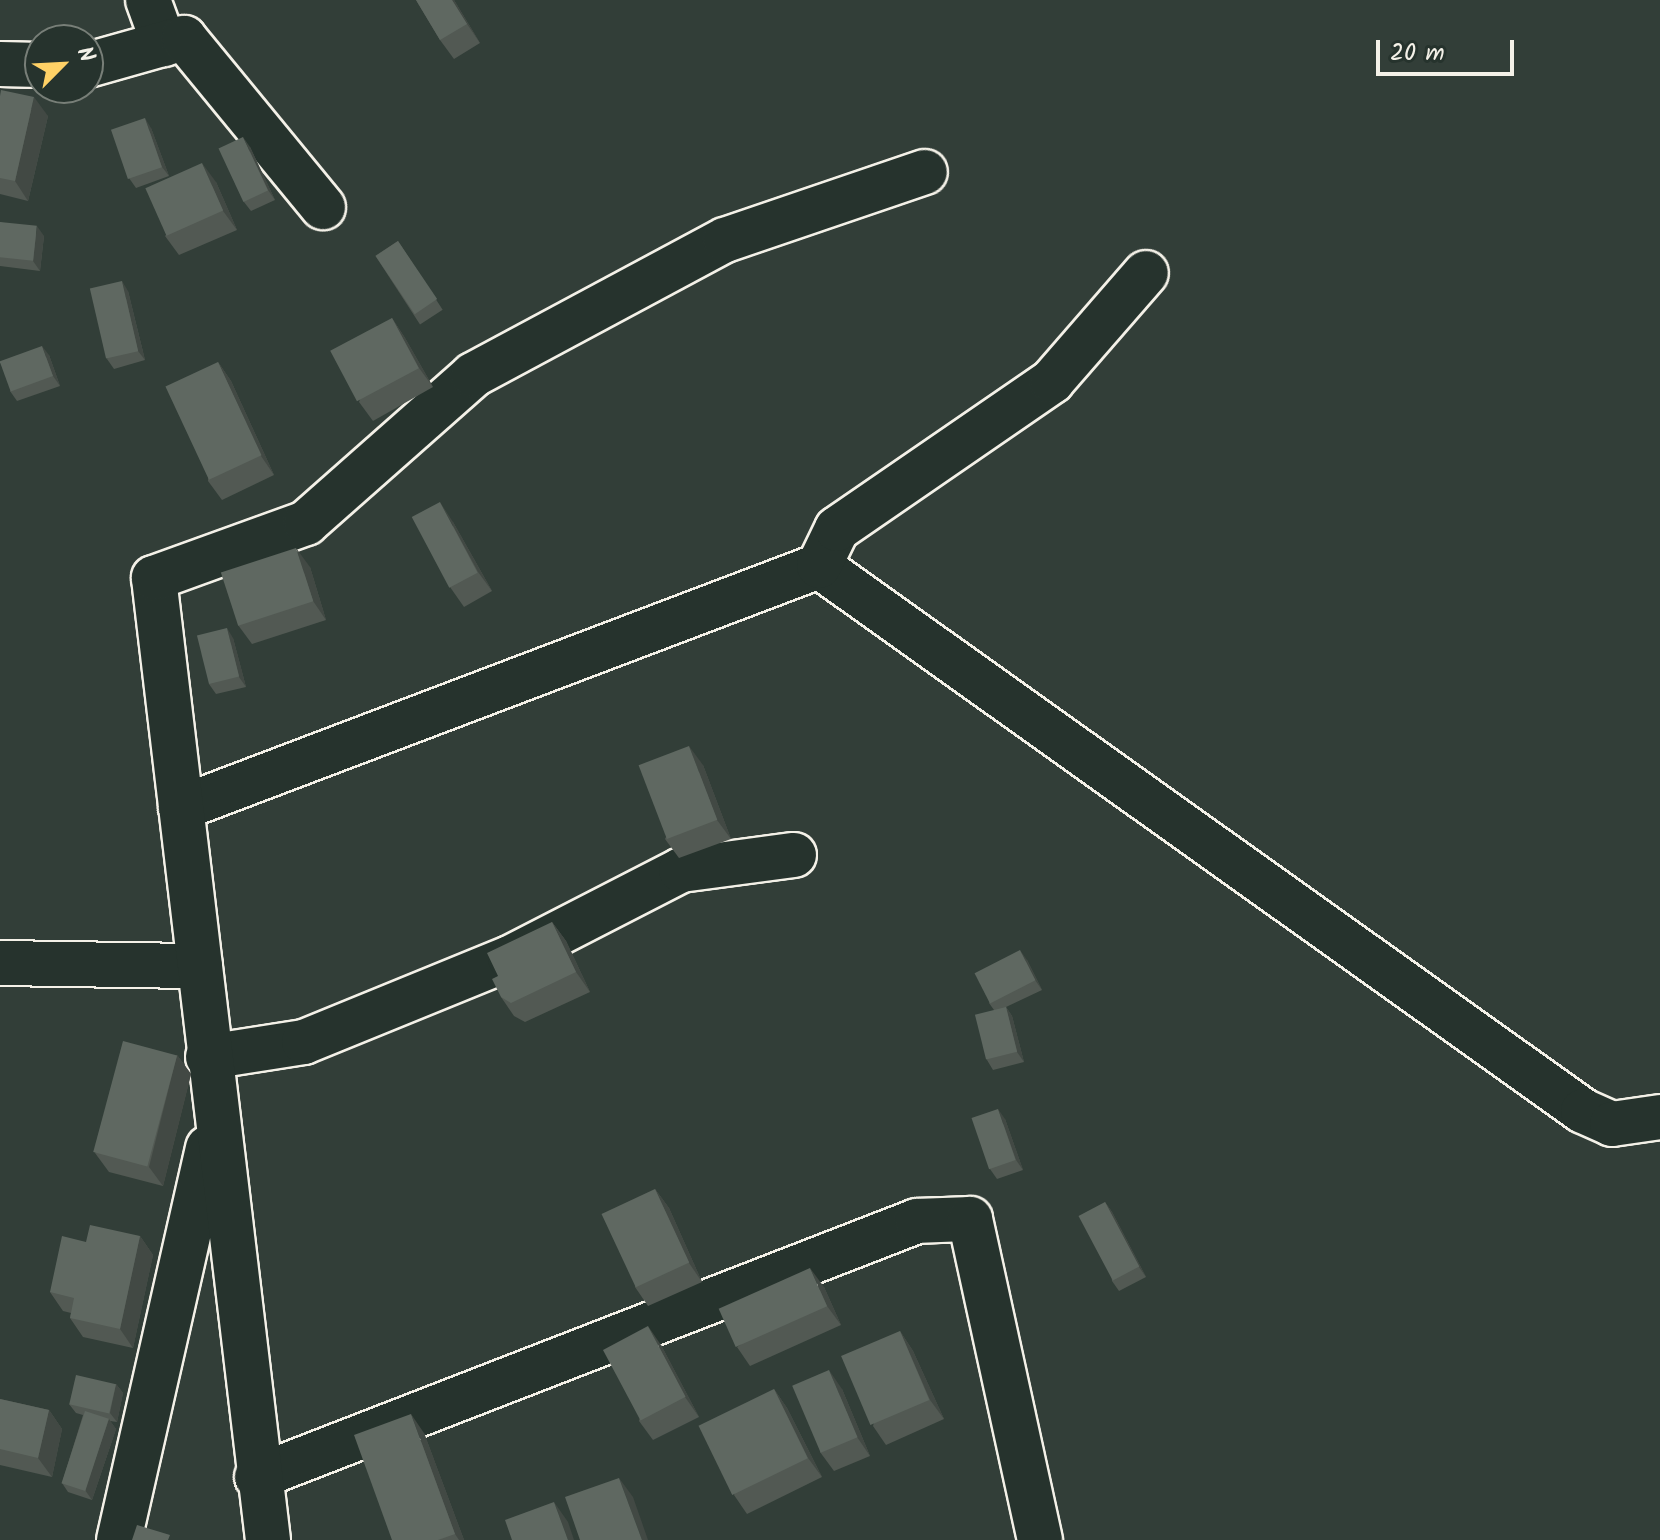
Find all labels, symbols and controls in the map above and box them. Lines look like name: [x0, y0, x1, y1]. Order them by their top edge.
north arrow: [24, 24, 104, 104]
scale bar: [1380, 24, 1518, 74]
text: 20 m: [1390, 34, 1445, 73]
text: N: [66, 41, 103, 68]

